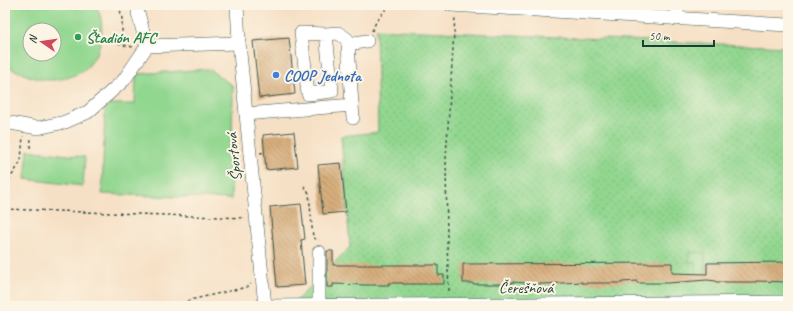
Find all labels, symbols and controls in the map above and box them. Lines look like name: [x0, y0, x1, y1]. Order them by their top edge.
north arrow: [22, 22, 62, 62]
scale bar: [643, 22, 714, 48]
place label: Štadión AFC: [86, 28, 158, 48]
text: 50 m: [649, 28, 671, 44]
marker: Štadión AFC: [73, 32, 83, 42]
text: N: [25, 33, 40, 45]
place label: COOP Jednota: [284, 66, 362, 86]
marker: COOP Jednota: [271, 70, 281, 80]
street label: Športová: [221, 130, 246, 182]
street label: Čerešňová: [499, 278, 555, 298]

